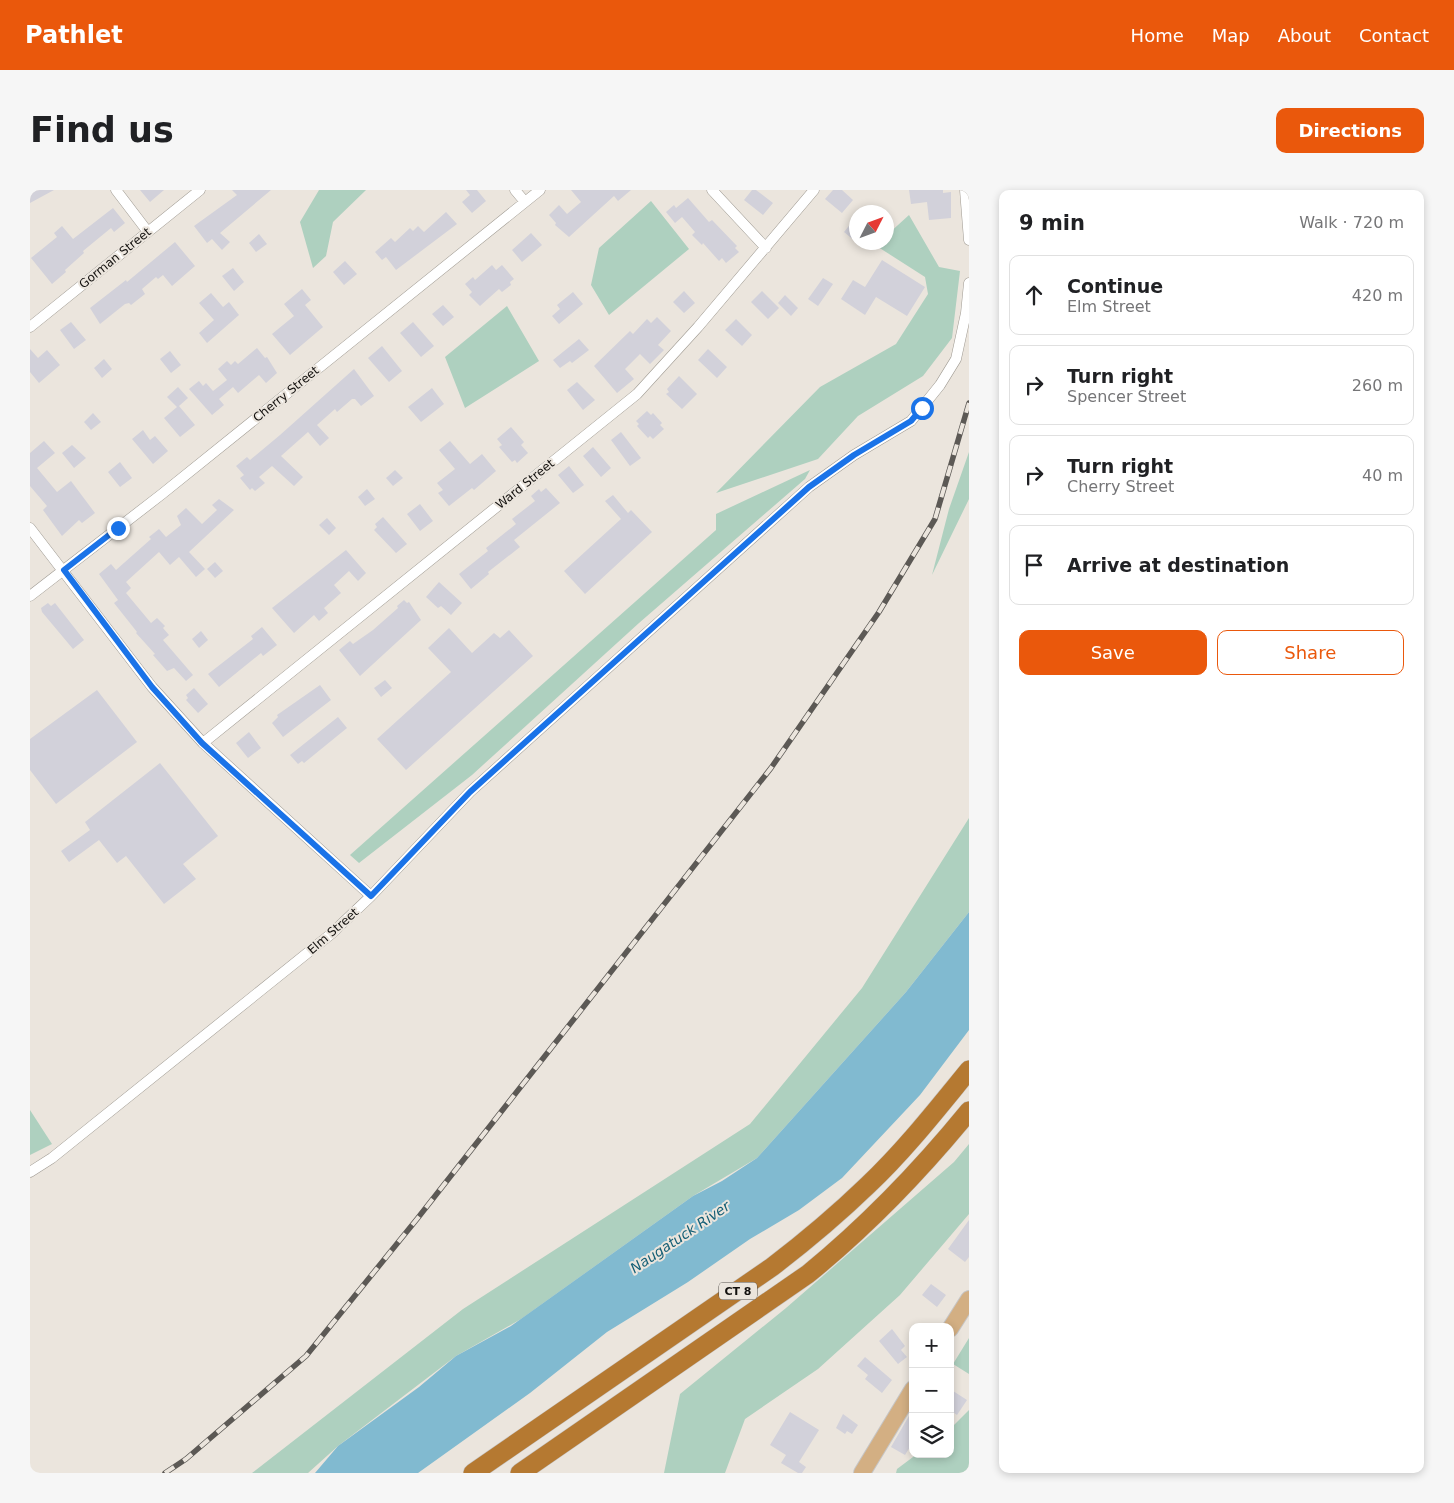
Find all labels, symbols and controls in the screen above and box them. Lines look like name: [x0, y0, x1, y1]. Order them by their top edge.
text: Pathlet: [25, 21, 123, 49]
text: Home: [1131, 25, 1184, 46]
text: Map: [1212, 25, 1250, 46]
text: About: [1278, 25, 1331, 46]
text: Contact: [1359, 25, 1429, 46]
button: Directions: [1276, 108, 1424, 153]
text: Find us: [30, 110, 174, 150]
north arrow: [849, 205, 894, 250]
text: 9 min: [1019, 211, 1085, 235]
text: Walk · 720 m: [1299, 213, 1404, 232]
street label: Gorman Street: [76, 225, 154, 291]
text: Continue: [1067, 275, 1163, 297]
icon: ahead: [1020, 281, 1048, 309]
text: 420 m: [1352, 286, 1403, 305]
text: Elm Street: [1067, 297, 1151, 316]
street label: Cherry Street: [250, 363, 322, 425]
text: Turn right: [1067, 365, 1173, 387]
icon: right: [1020, 371, 1048, 399]
text: 260 m: [1352, 376, 1403, 395]
text: Spencer Street: [1067, 387, 1186, 406]
route start: [911, 397, 934, 420]
text: Turn right: [1067, 455, 1173, 477]
street label: Ward Street: [493, 456, 557, 512]
icon: right: [1020, 461, 1048, 489]
text: 40 m: [1362, 466, 1403, 485]
text: Cherry Street: [1067, 477, 1174, 496]
route end: [107, 517, 130, 540]
icon: arrive: [1020, 551, 1048, 579]
text: Arrive at destination: [1067, 554, 1289, 576]
button: Save: [1019, 630, 1207, 675]
button: Share: [1217, 630, 1404, 675]
street label: Elm Street: [305, 905, 362, 957]
water label: Naugatuck River: [627, 1197, 734, 1276]
road number: CT 8: [719, 1282, 757, 1300]
map controls: [909, 1323, 954, 1458]
button: +: [909, 1323, 954, 1368]
button: −: [909, 1368, 954, 1413]
button: layers: [909, 1413, 954, 1458]

